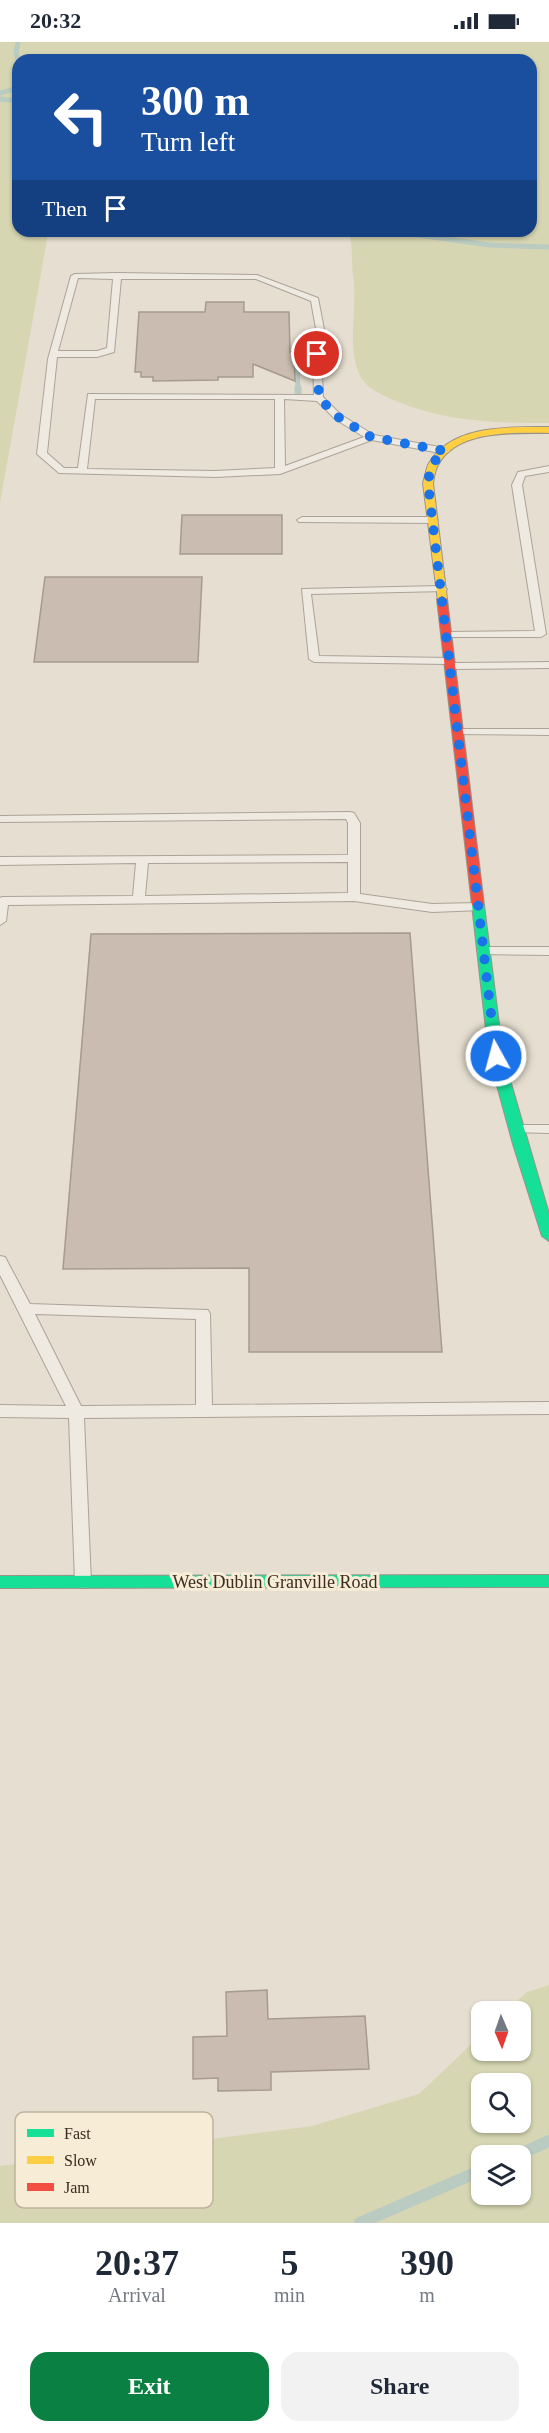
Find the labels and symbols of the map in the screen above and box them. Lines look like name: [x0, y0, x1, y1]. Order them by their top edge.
pin: [291, 328, 342, 379]
position arrow: [464, 1024, 528, 1088]
street label: West Dublin Granville Road: [172, 1572, 378, 1592]
north arrow: [471, 2001, 531, 2061]
legend: [15, 2112, 213, 2208]
text: Fast: [64, 2125, 91, 2142]
text: Slow: [64, 2152, 97, 2169]
text: Jam: [64, 2179, 90, 2196]

